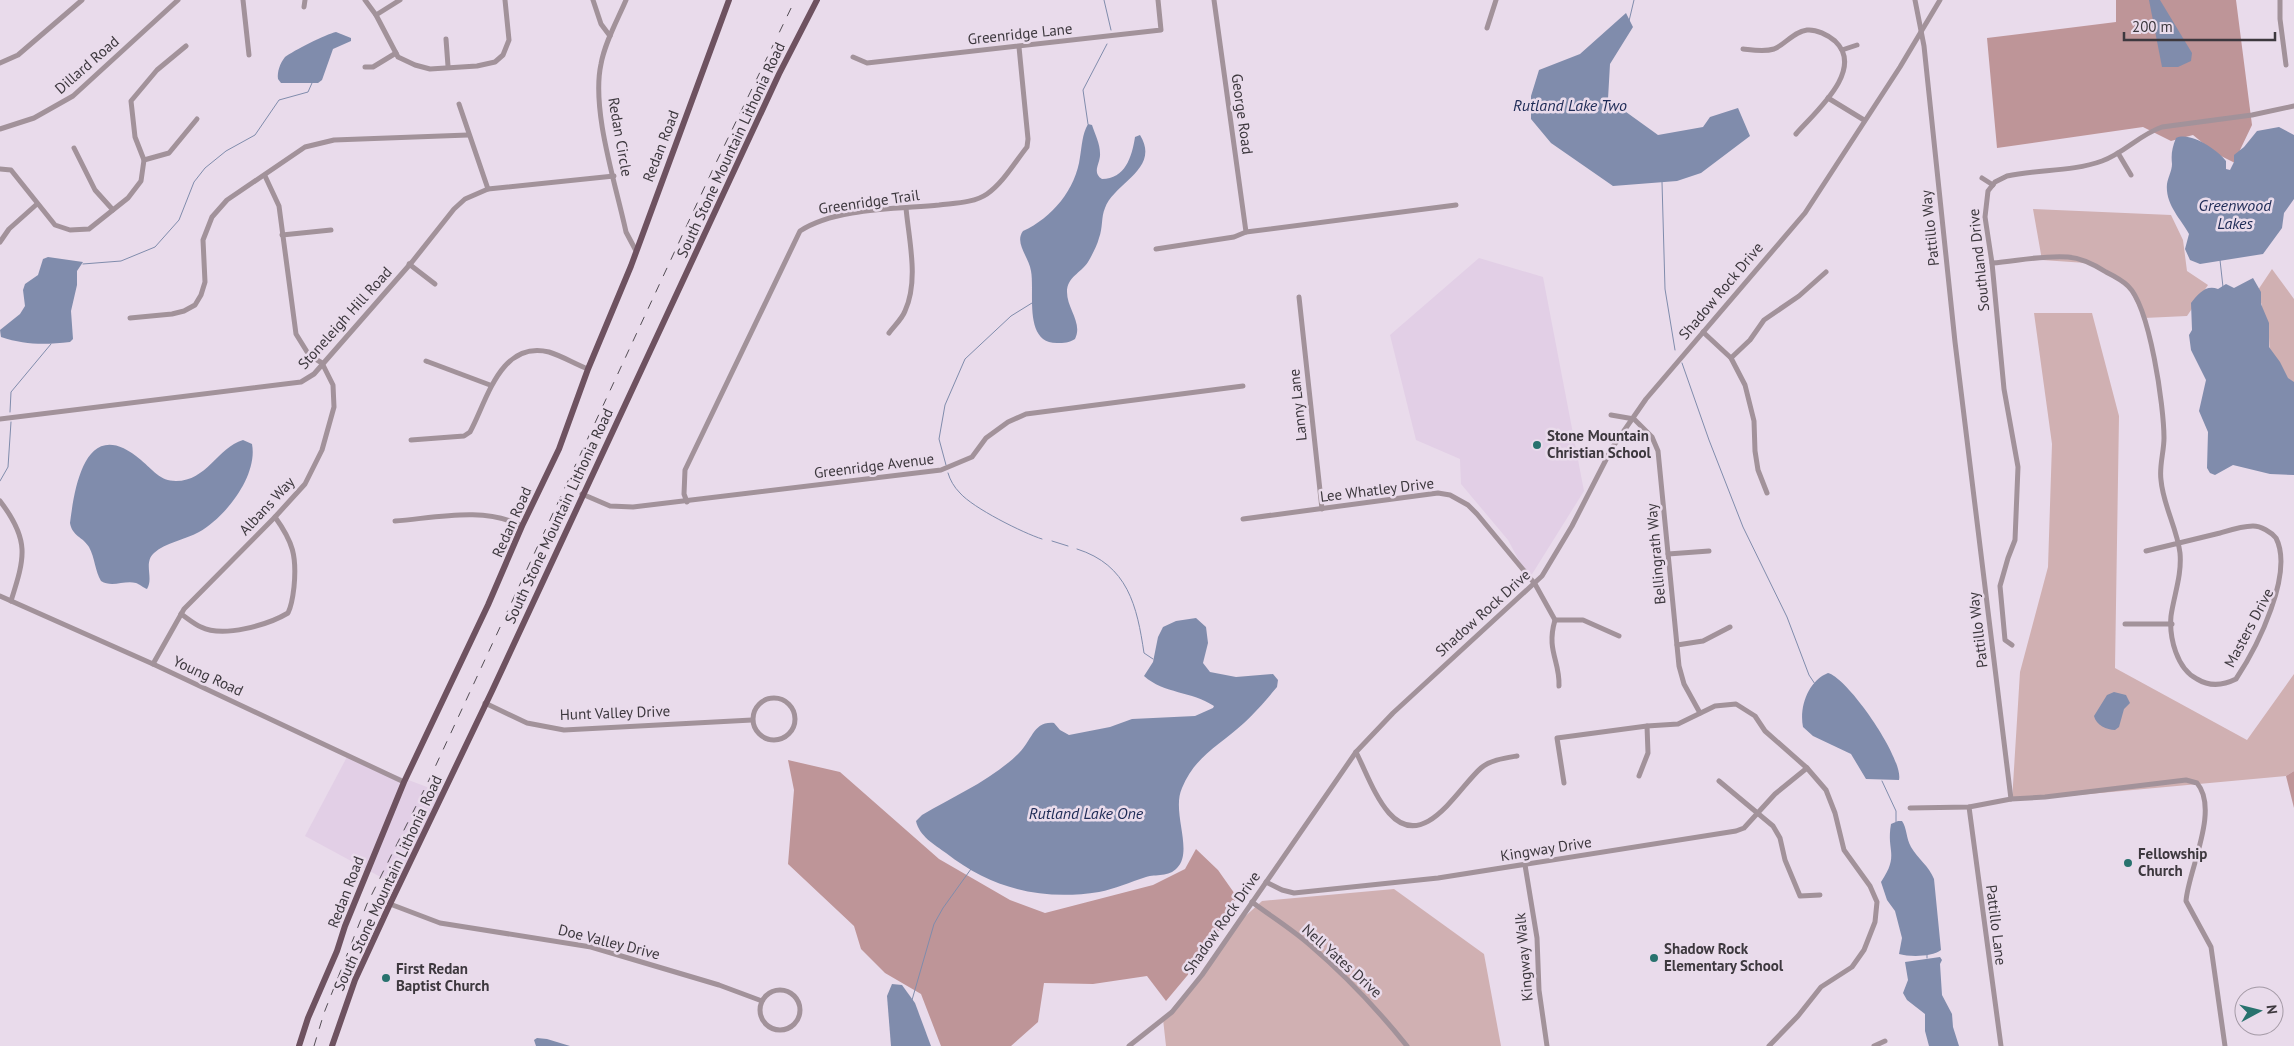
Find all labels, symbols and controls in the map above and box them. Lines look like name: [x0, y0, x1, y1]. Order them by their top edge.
scale bar: [2124, 10, 2275, 42]
text: 200 m: [2132, 17, 2173, 36]
street label: Greenridge Lane: [967, 19, 1073, 48]
street label: Dillard Road: [51, 32, 123, 98]
street label: South Stone Mountain Lithonia Road: [672, 39, 789, 261]
street label: George Road: [1227, 72, 1258, 155]
water label: Rutland Lake Two: [1513, 95, 1627, 115]
street label: Redan Circle: [604, 96, 637, 178]
street label: Redan Road: [638, 107, 683, 184]
street label: Greenridge Trail: [817, 185, 921, 218]
street label: Pattillo Way: [1916, 189, 1943, 267]
water label: Greenwood Lakes: [2199, 195, 2272, 233]
street label: Southland Drive: [1964, 208, 1993, 312]
street label: Shadow Rock Drive: [1674, 238, 1767, 343]
street label: Stoneleigh Hill Road: [294, 262, 396, 373]
street label: Lanny Lane: [1284, 368, 1311, 442]
street label: South Stone Mountain Lithonia Road: [500, 405, 617, 627]
place label: Stone Mountain Christian School: [1547, 426, 1652, 462]
marker: Stone Mountain Christian School: [1531, 439, 1543, 451]
street label: Greenridge Avenue: [813, 449, 935, 482]
street label: Albans Way: [235, 472, 299, 539]
street label: Lee Whatley Drive: [1319, 473, 1435, 506]
street label: Redan Road: [488, 484, 536, 560]
street label: Bellingrath Way: [1642, 503, 1669, 605]
street label: Shadow Rock Drive: [1431, 565, 1534, 660]
street label: Masters Drive: [2220, 585, 2277, 671]
street label: Pattillo Way: [1963, 591, 1992, 669]
street label: Young Road: [170, 651, 246, 700]
street label: Hunt Valley Drive: [560, 701, 670, 724]
street label: South Stone Mountain Lithonia Road: [329, 772, 446, 994]
water label: Rutland Lake One: [1029, 803, 1144, 823]
street label: Kingway Drive: [1499, 832, 1593, 865]
place label: Fellowship Church: [2138, 844, 2207, 880]
street label: Redan Road: [323, 853, 368, 930]
marker: Fellowship Church: [2122, 857, 2134, 869]
street label: Shadow Rock Drive: [1179, 867, 1264, 978]
street label: Pattillo Lane: [1982, 884, 2011, 966]
street label: Kingway Walk: [1510, 911, 1537, 1002]
street label: Doe Valley Drive: [556, 920, 662, 963]
street label: Nell Yates Drive: [1298, 920, 1386, 1002]
place label: Shadow Rock Elementary School: [1664, 939, 1784, 975]
marker: Shadow Rock Elementary School: [1648, 952, 1660, 964]
place label: First Redan Baptist Church: [396, 959, 489, 995]
marker: First Redan Baptist Church: [380, 972, 392, 984]
north arrow: [2234, 986, 2284, 1036]
text: N: [2262, 1004, 2281, 1015]

